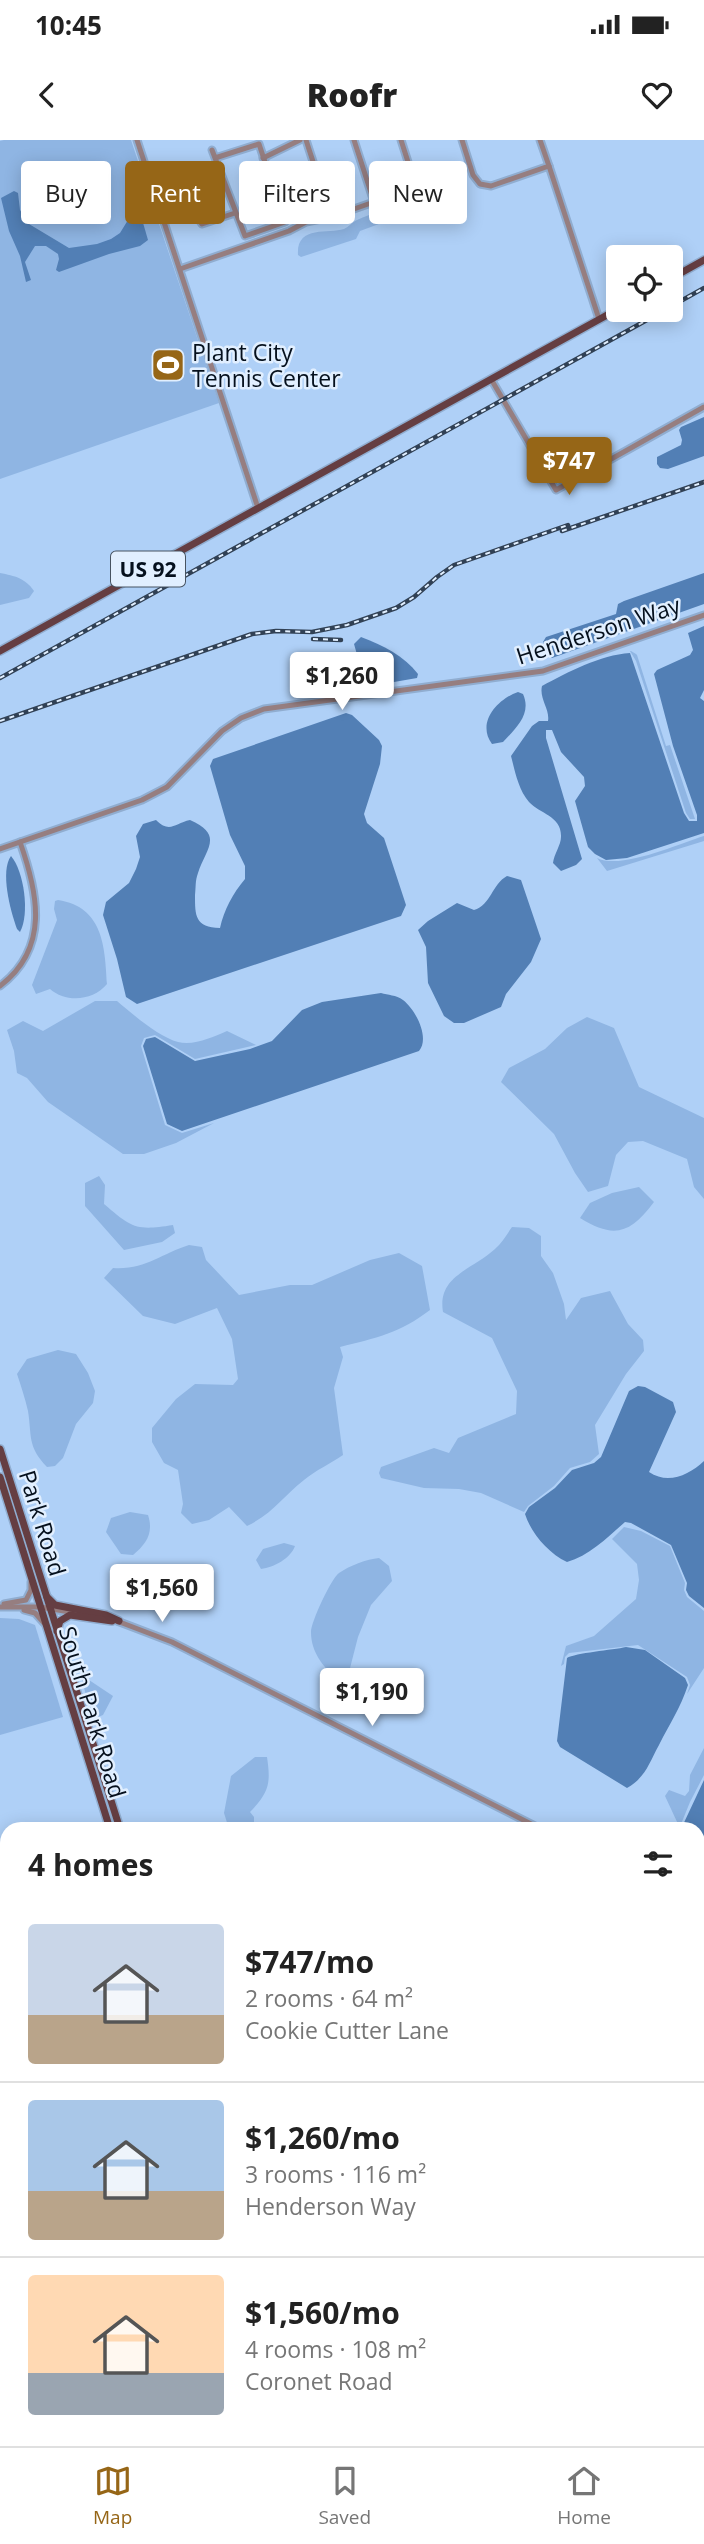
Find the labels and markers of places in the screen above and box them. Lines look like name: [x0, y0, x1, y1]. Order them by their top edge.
place label: Plant City Tennis Center: [192, 336, 341, 394]
sports icon: Plant City Tennis Center: [149, 346, 187, 384]
pin: $747: [528, 438, 610, 497]
pin: $1,260: [285, 652, 399, 712]
pin: $1,560: [105, 1564, 219, 1624]
pin: $1,190: [315, 1668, 429, 1728]

